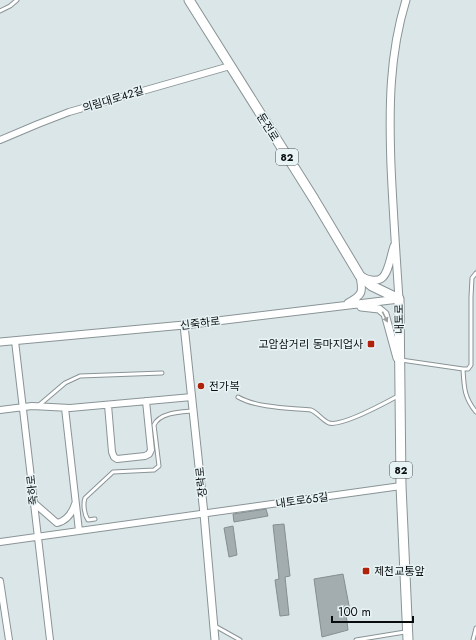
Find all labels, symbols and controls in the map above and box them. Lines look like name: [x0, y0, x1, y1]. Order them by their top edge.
street label: 의림대로42길: [80, 82, 146, 116]
street label: 둔전로: [253, 110, 283, 144]
road number: 82: [276, 149, 298, 165]
street label: 내토로: [391, 304, 407, 334]
one-way arrow: [382, 312, 388, 323]
street label: 신죽하로: [179, 313, 221, 333]
place label: 고암삼거리 동마지업사: [259, 336, 363, 352]
marker: 고암삼거리 동마지업사: [366, 339, 376, 349]
place label: 전가복: [209, 378, 239, 394]
marker: 전가복: [196, 381, 206, 391]
road number: 82: [390, 462, 412, 478]
street label: 장락로: [191, 466, 211, 498]
street label: 죽하로: [22, 474, 42, 506]
street label: 내토로65길: [275, 488, 329, 512]
place label: 제천교통앞: [374, 563, 425, 579]
marker: 제천교통앞: [361, 566, 371, 576]
scale bar: [332, 598, 413, 624]
text: 100 m: [338, 603, 371, 621]

